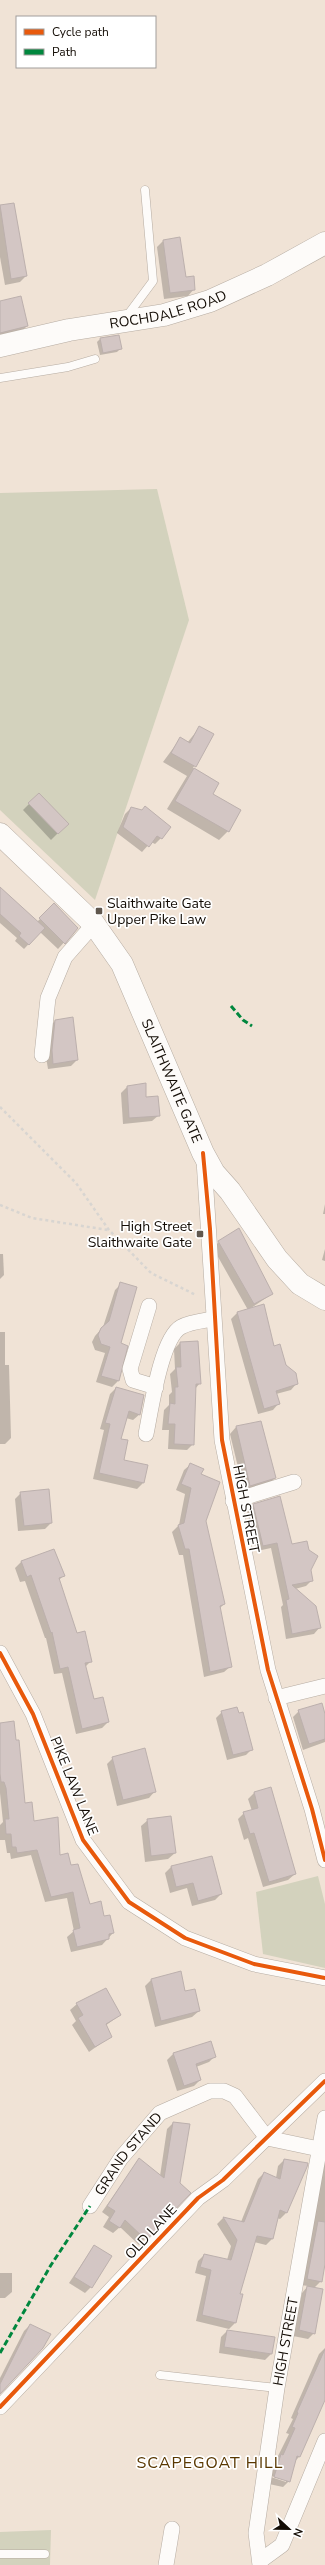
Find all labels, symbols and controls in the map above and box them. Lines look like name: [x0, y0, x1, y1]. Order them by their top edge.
legend: [16, 16, 156, 68]
text: Cycle path: [52, 24, 109, 40]
text: Path: [52, 44, 77, 60]
street label: ROCHDALE ROAD: [108, 285, 230, 333]
place label: Slaithwaite Gate Upper Pike Law: [107, 894, 211, 929]
marker: Slaithwaite Gate Upper Pike Law: [94, 906, 104, 916]
street label: SLAITHWAITE GATE: [137, 1016, 207, 1146]
place label: High Street Slaithwaite Gate: [88, 1217, 192, 1252]
marker: High Street Slaithwaite Gate: [195, 1229, 205, 1239]
street label: HIGH STREET: [228, 1463, 264, 1555]
street label: PIKE LAW LANE: [46, 1734, 102, 1838]
street label: GRAND STAND: [90, 2108, 166, 2199]
street label: OLD LANE: [121, 2201, 181, 2263]
street label: HIGH STREET: [268, 2295, 303, 2387]
district label: SCAPEGOAT HILL: [137, 2452, 283, 2474]
north arrow: [269, 2509, 309, 2549]
text: N: [289, 2526, 306, 2539]

